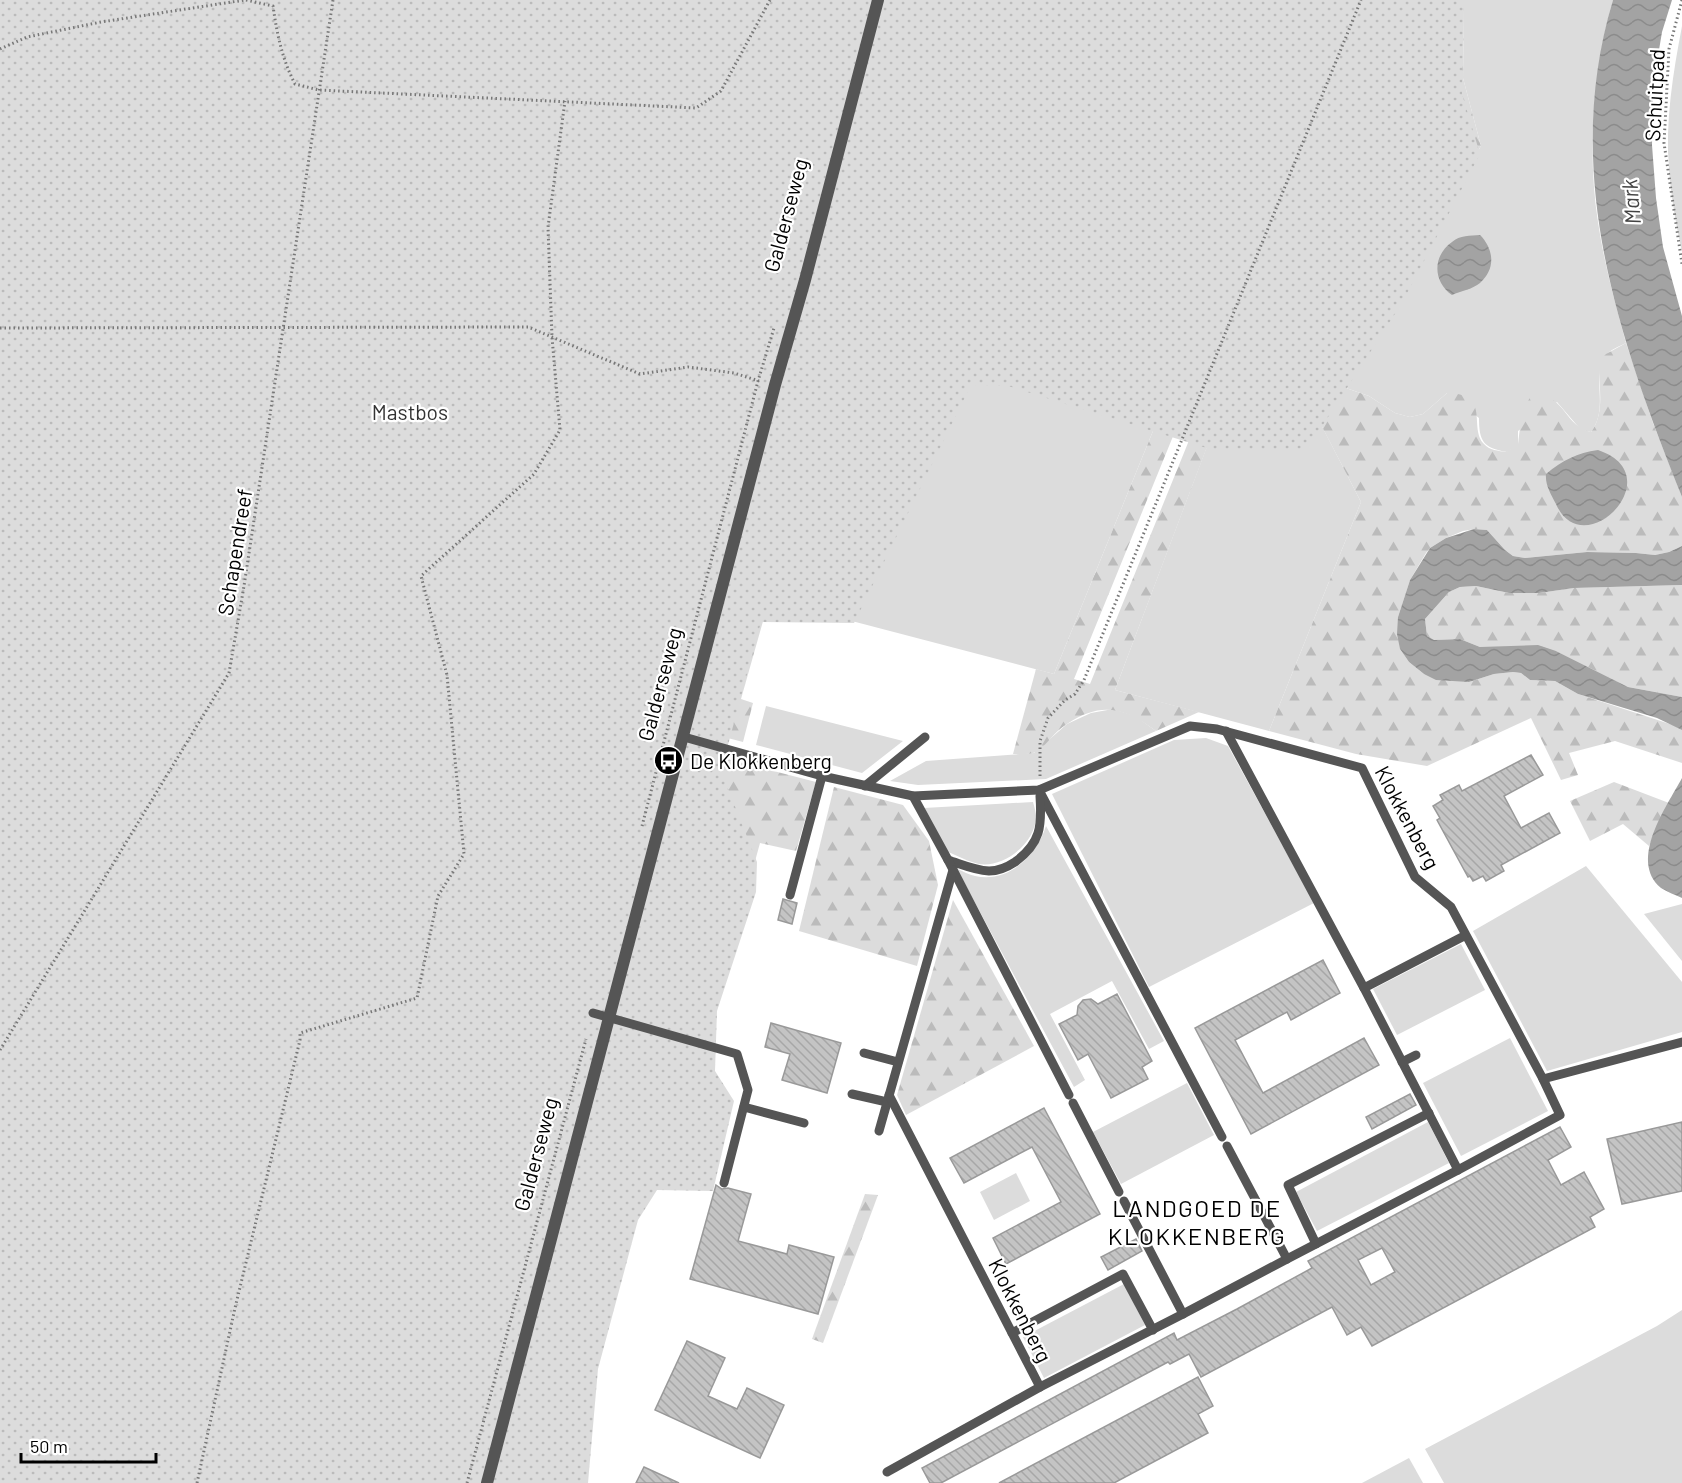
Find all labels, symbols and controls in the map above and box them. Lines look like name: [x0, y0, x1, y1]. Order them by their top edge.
street label: Schuitpad: [1639, 48, 1669, 142]
street label: Galderseweg: [758, 155, 812, 275]
water label: Mark: [1615, 178, 1645, 226]
park label: Mastbos: [372, 399, 448, 424]
street label: Schapendreef: [212, 487, 256, 617]
street label: Galderseweg: [632, 624, 686, 744]
bus stop icon: De Klokkenberg: [653, 744, 685, 776]
place label: De Klokkenberg: [690, 748, 832, 773]
street label: Klokkenberg: [1370, 761, 1446, 873]
street label: Galderseweg: [508, 1094, 562, 1214]
district label: LANDGOED DE KLOKKENBERG: [1108, 1193, 1286, 1250]
street label: Klokkenberg: [984, 1254, 1058, 1366]
scale bar: [21, 1426, 156, 1464]
text: 50 m: [30, 1435, 68, 1457]

